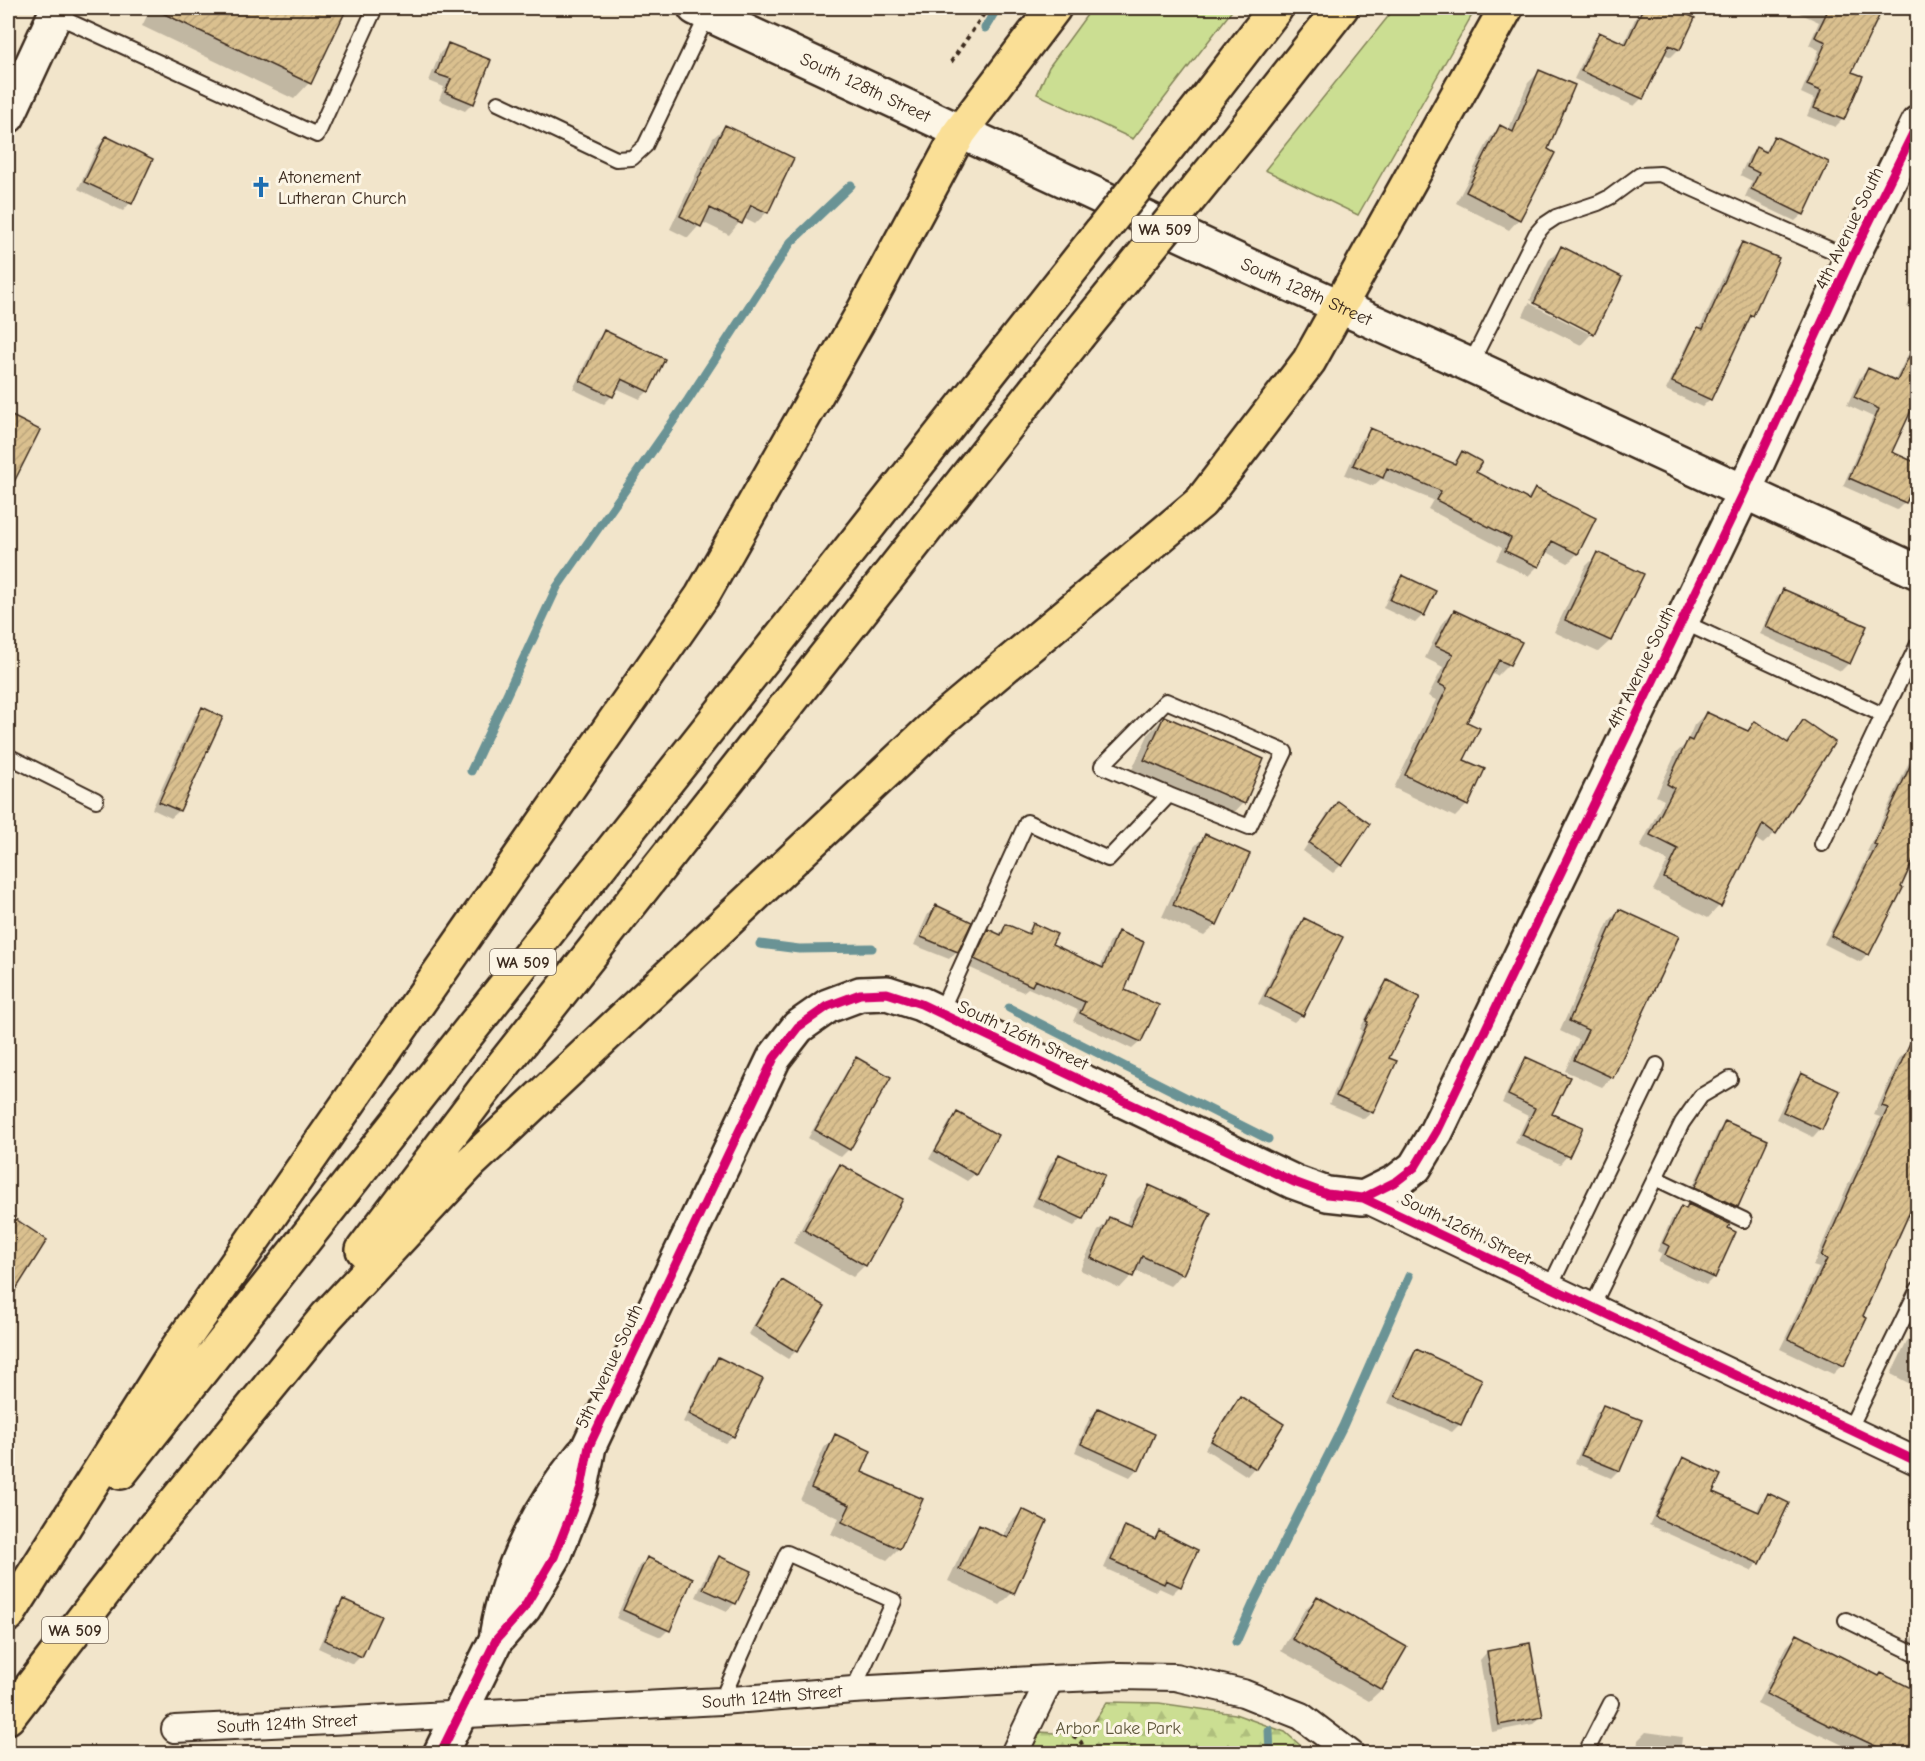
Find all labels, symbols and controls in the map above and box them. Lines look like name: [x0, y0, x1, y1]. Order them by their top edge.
street label: South 128th Street: [797, 48, 934, 127]
street label: 4th Avenue South: [1811, 163, 1888, 293]
place label: Atonement Lutheran Church: [278, 167, 407, 209]
church icon: Atonement Lutheran Church: [249, 175, 273, 199]
road number: WA 509: [1132, 216, 1198, 242]
street label: South 128th Street: [1237, 254, 1376, 331]
street label: 4th Avenue South: [1603, 602, 1680, 732]
road number: WA 509: [490, 949, 556, 975]
street label: South 126th Street: [954, 996, 1092, 1075]
street label: South 126th Street: [1398, 1189, 1535, 1270]
street label: 5th Avenue South: [571, 1301, 647, 1432]
road number: WA 509: [42, 1617, 108, 1643]
street label: South 124th Street: [701, 1681, 844, 1713]
street label: South 124th Street: [216, 1710, 358, 1738]
park label: Arbor Lake Park: [1055, 1718, 1181, 1739]

